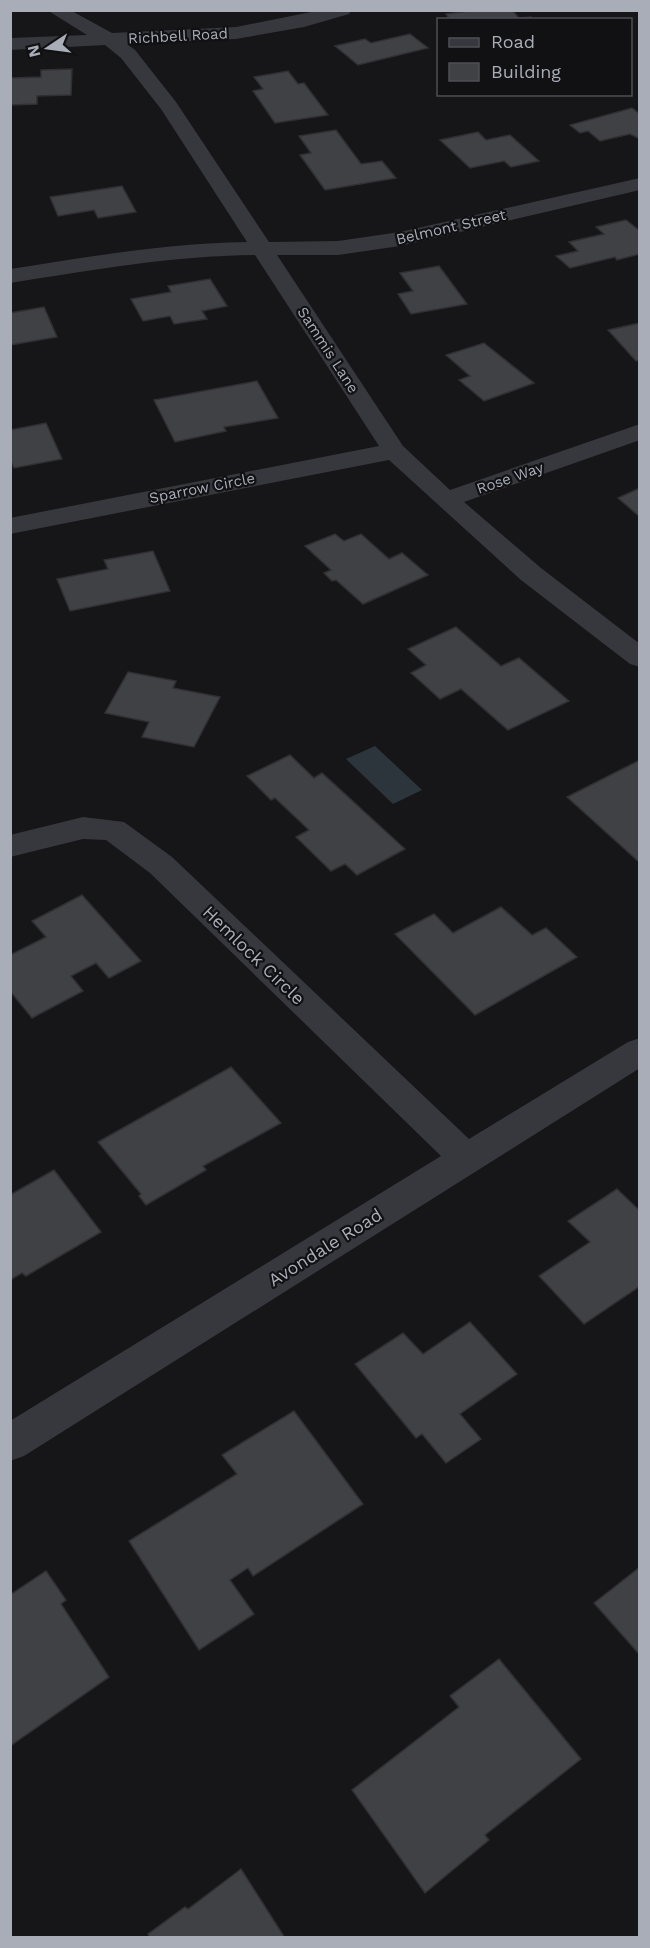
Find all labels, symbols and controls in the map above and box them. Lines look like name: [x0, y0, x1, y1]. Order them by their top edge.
north arrow: [18, 18, 78, 78]
legend: [437, 18, 632, 96]
street label: Richbell Road: [128, 24, 228, 48]
text: Road: [491, 31, 535, 52]
text: N: [23, 43, 44, 59]
text: Building: [491, 61, 561, 82]
street label: Belmont Street: [394, 205, 508, 248]
street label: Sammis Lane: [294, 304, 362, 396]
street label: Rose Way: [474, 458, 546, 498]
street label: Sparrow Circle: [148, 469, 256, 507]
street label: Hemlock Circle: [199, 901, 309, 1009]
street label: Avondale Road: [264, 1204, 386, 1290]

